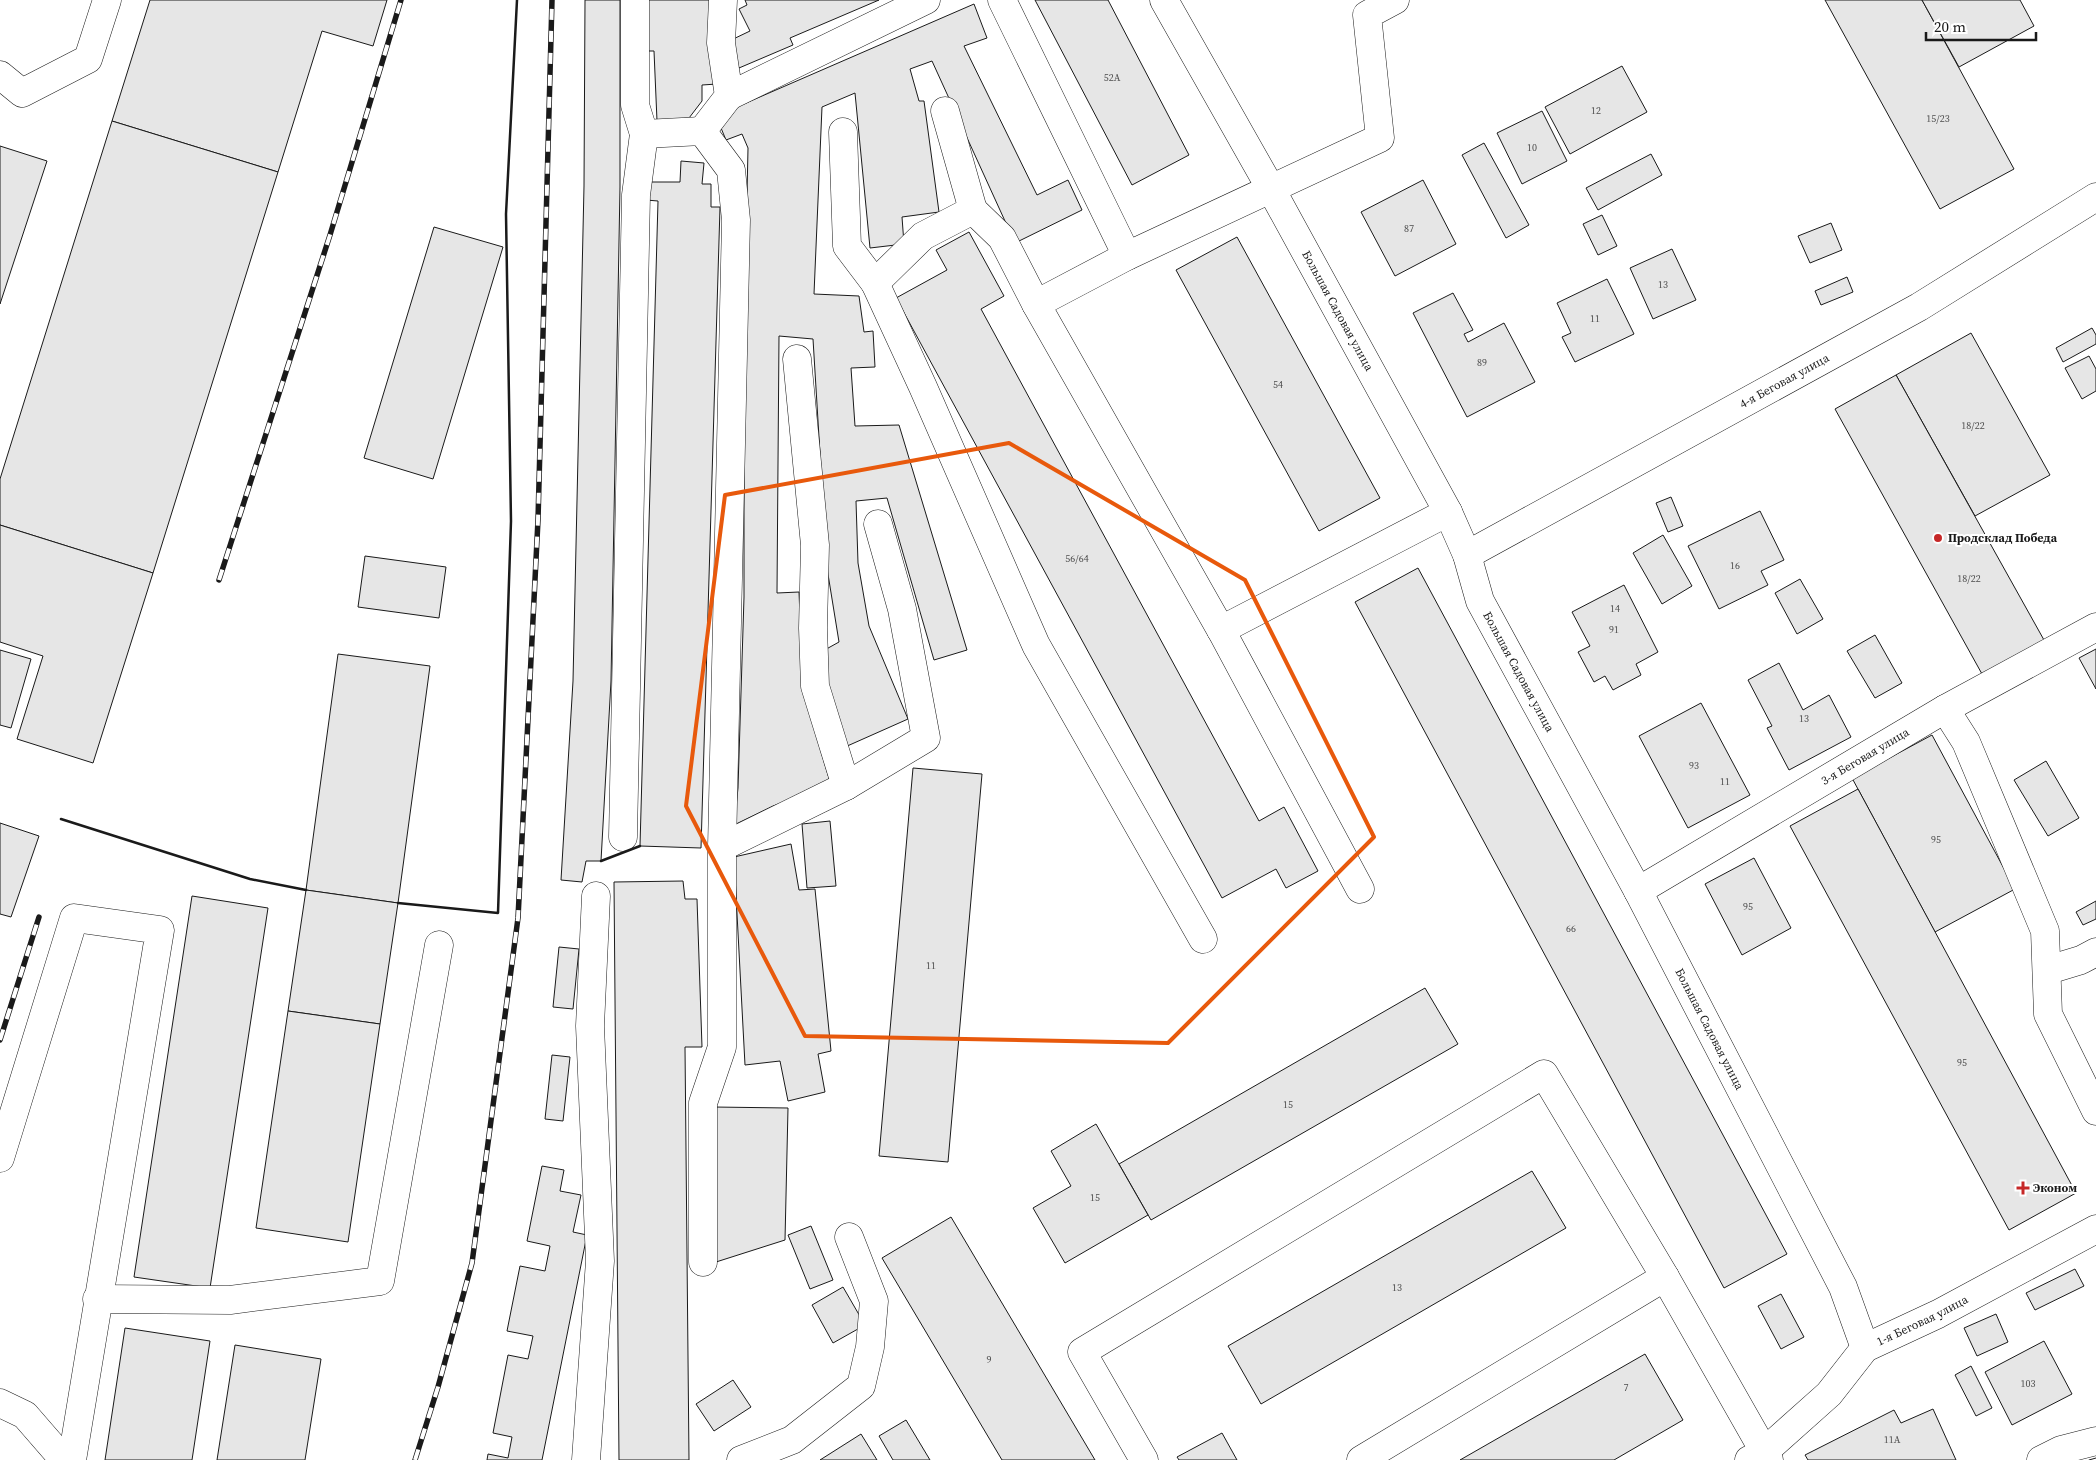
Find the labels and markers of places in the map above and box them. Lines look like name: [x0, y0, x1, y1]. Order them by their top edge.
place label: Продсклад Победа: [1948, 530, 2058, 546]
marker: Продсклад Победа: [1932, 532, 1944, 544]
place label: Эконом: [2033, 1180, 2077, 1196]
marker: Эконом: [2017, 1182, 2029, 1194]

